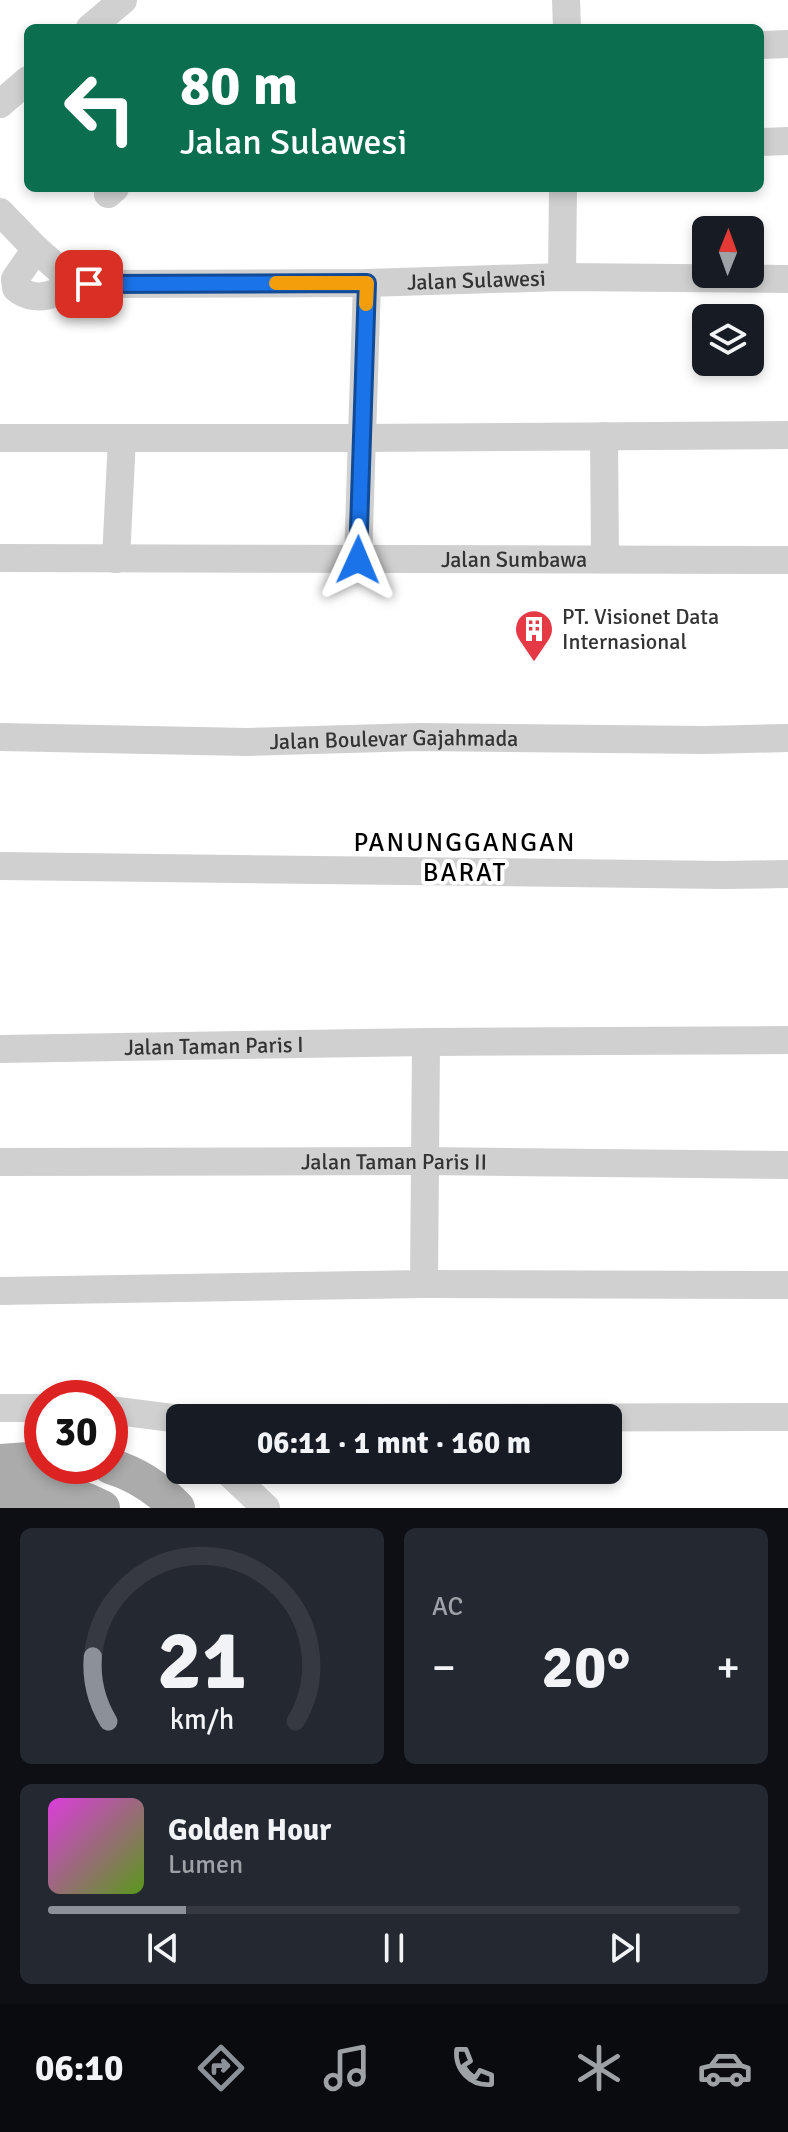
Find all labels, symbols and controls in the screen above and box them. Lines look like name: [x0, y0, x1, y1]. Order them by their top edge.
text: 80 m: [180, 51, 298, 120]
icon: left: [48, 56, 152, 160]
text: Jalan Sulawesi: [180, 120, 407, 165]
north arrow: [692, 216, 764, 288]
map controls: [692, 216, 764, 376]
pin: [55, 250, 123, 318]
icon: arrive: [67, 262, 111, 306]
street label: Jalan Sulawesi: [407, 265, 546, 296]
button: layers: [692, 304, 764, 376]
position arrow: [316, 518, 400, 602]
street label: Jalan Sumbawa: [441, 546, 587, 573]
place label: PT. Visionet Data Internasional: [562, 603, 719, 655]
building icon: PT. Visionet Data Internasional: [513, 608, 555, 663]
street label: Jalan Boulevar Gajahmada: [269, 724, 518, 755]
district label: PANUNGGANGAN BARAT: [353, 827, 577, 889]
street label: Jalan Taman Paris I: [124, 1031, 304, 1061]
street label: Jalan Taman Paris II: [301, 1148, 487, 1176]
speed limit sign: 30: [24, 1380, 128, 1484]
text: 06:11 · 1 mnt · 160 m: [257, 1425, 531, 1462]
text: AC: [432, 1591, 463, 1623]
text: 21: [157, 1610, 247, 1712]
text: 20°: [542, 1631, 630, 1705]
text: −: [432, 1641, 456, 1695]
text: +: [716, 1641, 740, 1695]
text: km/h: [170, 1702, 234, 1737]
text: Golden Hour: [168, 1812, 331, 1849]
text: Lumen: [168, 1849, 243, 1881]
icon: previous: [141, 1926, 185, 1970]
icon: pause: [372, 1926, 416, 1970]
icon: next: [603, 1926, 647, 1970]
icon: directions: [193, 2040, 249, 2096]
icon: music: [319, 2040, 375, 2096]
icon: phone: [445, 2040, 501, 2096]
icon: climate: [571, 2040, 627, 2096]
icon: car: [697, 2040, 753, 2096]
text: 06:10: [35, 2046, 123, 2091]

